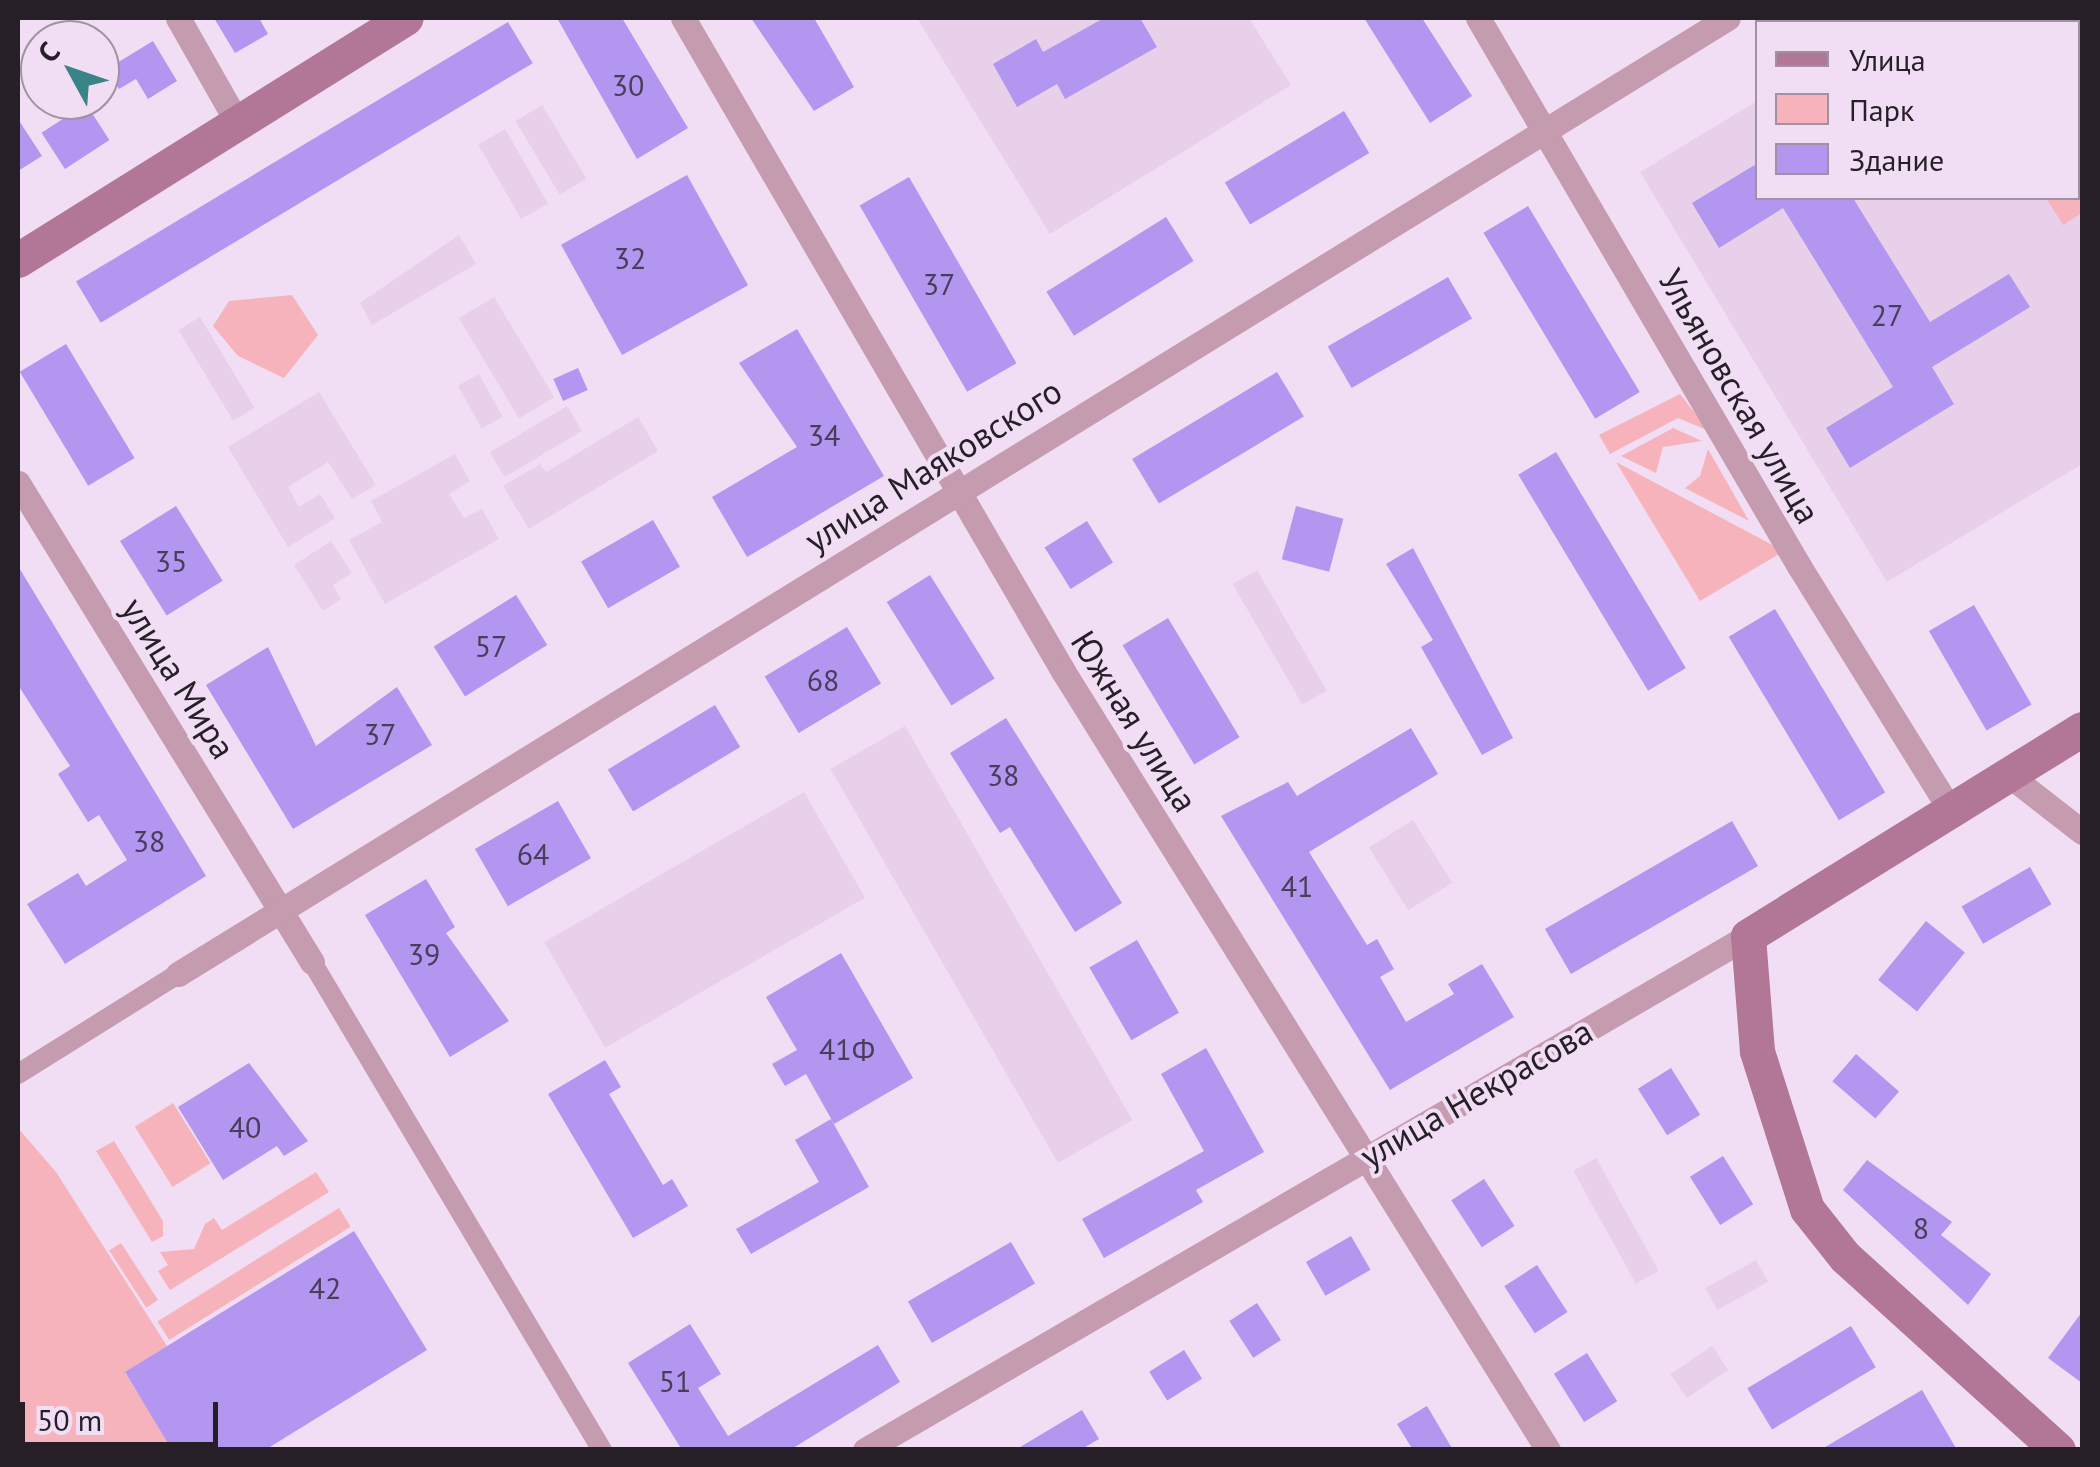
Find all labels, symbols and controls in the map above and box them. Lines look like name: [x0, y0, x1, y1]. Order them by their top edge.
north arrow: [20, 20, 120, 120]
legend: [1755, 20, 2080, 200]
text: С: [29, 34, 67, 70]
text: Улица: [1849, 40, 1926, 79]
house number: 30: [612, 67, 644, 103]
text: Парк: [1849, 90, 1914, 129]
text: Здание: [1849, 140, 1944, 179]
house number: 32: [614, 240, 646, 276]
street label: Ульяновская улица: [1650, 261, 1830, 531]
house number: 37: [923, 266, 955, 302]
house number: 27: [1871, 297, 1903, 333]
street label: улица Маяковского: [797, 369, 1069, 561]
house number: 34: [808, 417, 840, 453]
house number: 35: [155, 543, 187, 579]
street label: улица Мира: [113, 590, 245, 766]
street label: Южная улица: [1063, 623, 1207, 819]
house number: 57: [475, 628, 507, 664]
house number: 68: [807, 662, 839, 698]
house number: 37: [364, 716, 396, 752]
house number: 38: [987, 757, 1019, 793]
house number: 38: [133, 823, 165, 859]
house number: 64: [517, 836, 549, 872]
house number: 41: [1281, 868, 1313, 904]
house number: 39: [408, 936, 440, 972]
street label: улица Некрасова: [1352, 1009, 1600, 1177]
house number: 41Ф: [819, 1031, 875, 1067]
house number: 40: [229, 1109, 261, 1145]
house number: 8: [1913, 1210, 1929, 1246]
house number: 42: [309, 1270, 341, 1306]
house number: 51: [659, 1363, 691, 1399]
scale bar: [25, 1382, 222, 1444]
text: 50 m: [37, 1400, 102, 1439]

